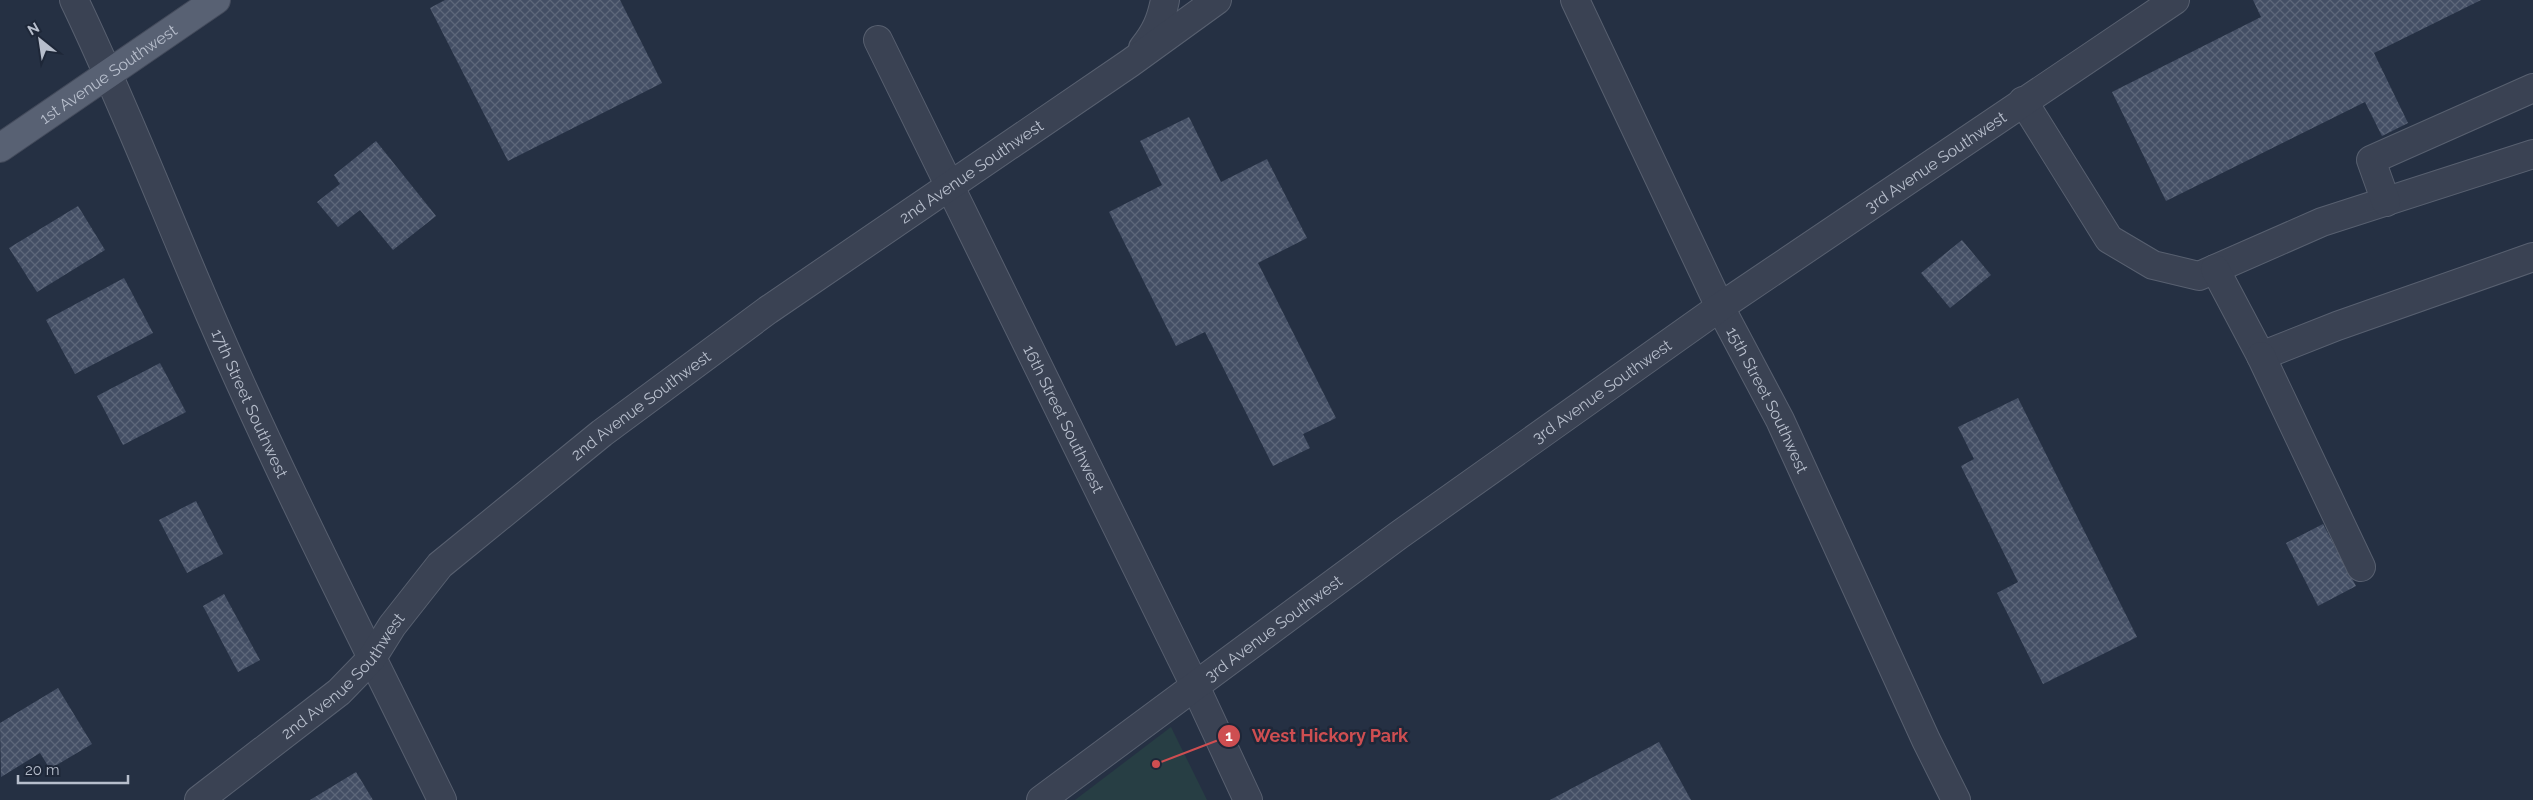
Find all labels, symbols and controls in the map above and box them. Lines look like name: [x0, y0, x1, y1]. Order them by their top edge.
north arrow: [15, 15, 65, 65]
text: N: [25, 19, 42, 38]
street label: 1st Avenue Southwest: [36, 20, 181, 128]
street label: 3rd Avenue Southwest: [1861, 107, 2010, 216]
street label: 2nd Avenue Southwest: [896, 116, 1047, 228]
street label: 15th Street Southwest: [1722, 324, 1812, 477]
street label: 17th Street Southwest: [207, 326, 292, 481]
street label: 3rd Avenue Southwest: [1529, 335, 1676, 447]
street label: 16th Street Southwest: [1019, 342, 1108, 497]
street label: 2nd Avenue Southwest: [567, 347, 715, 464]
street label: 3rd Avenue Southwest: [1201, 571, 1347, 686]
street label: 2nd Avenue Southwest: [277, 609, 409, 743]
callout: West Hickory Park: [1217, 719, 1418, 752]
text: West Hickory Park: [1252, 725, 1409, 746]
text: 1: [1225, 727, 1233, 745]
scale bar: [18, 752, 128, 784]
text: 20 m: [25, 761, 60, 779]

